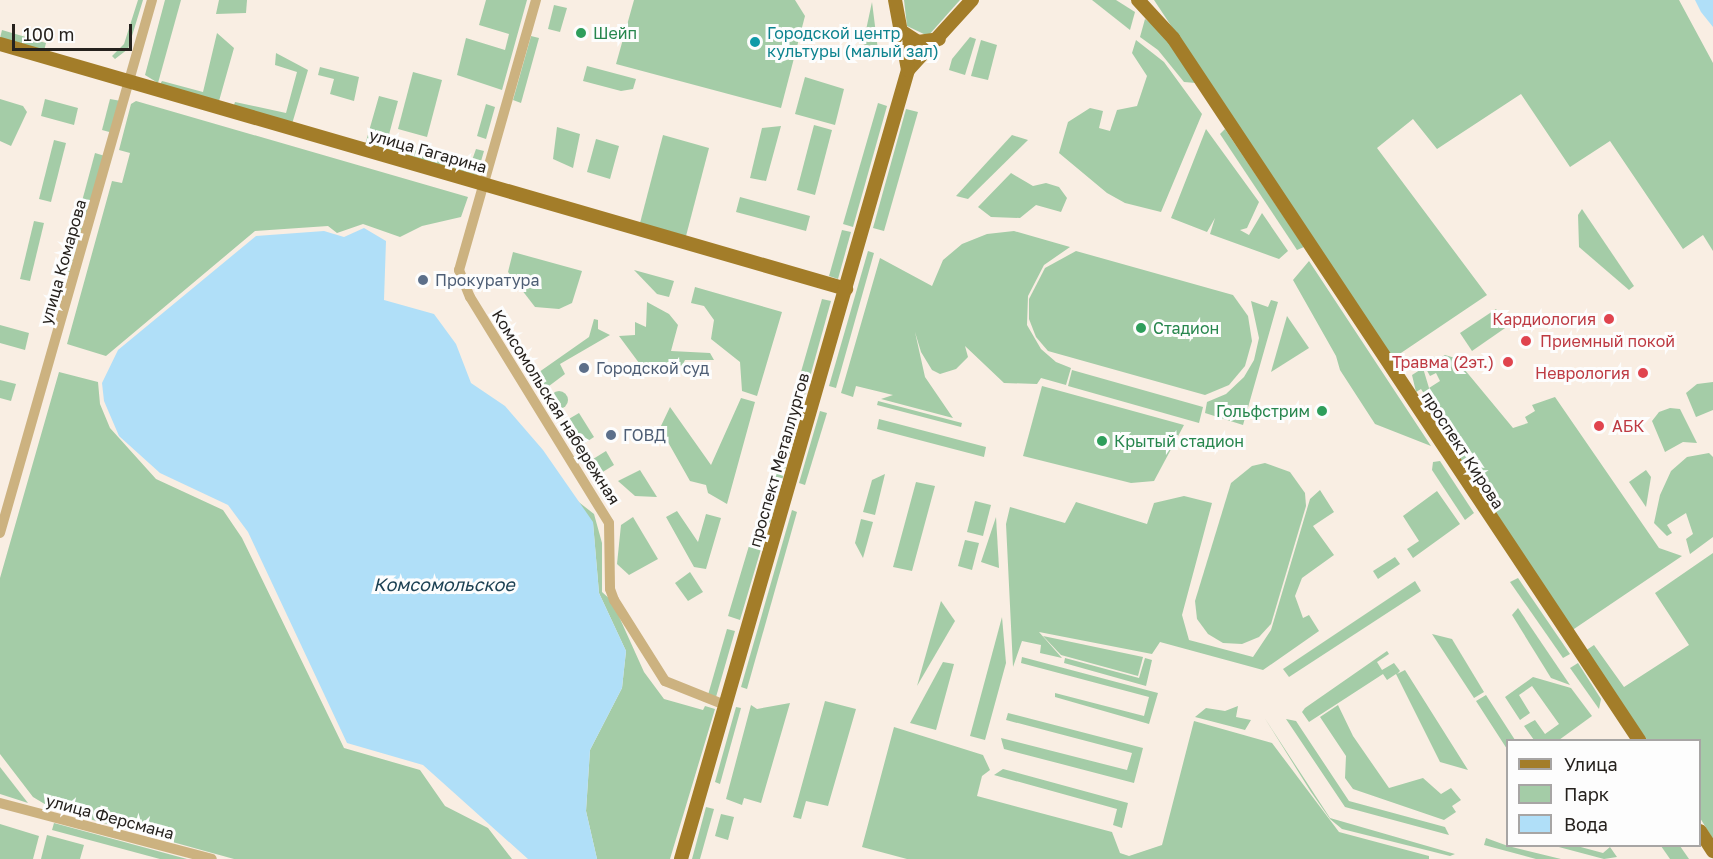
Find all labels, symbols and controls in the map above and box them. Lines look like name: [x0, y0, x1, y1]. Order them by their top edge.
scale bar: [15, 12, 135, 50]
text: 100 m: [23, 23, 74, 45]
place label: Шейп: [593, 23, 637, 43]
place label: Городской центр культуры (малый зал): [767, 23, 939, 61]
marker: Шейп: [574, 26, 588, 40]
marker: Городской центр культуры (малый зал): [748, 35, 762, 49]
street label: улица Гагарина: [367, 125, 489, 177]
street label: улица Комарова: [36, 197, 90, 327]
place label: Прокуратура: [435, 270, 539, 290]
marker: Прокуратура: [416, 273, 430, 287]
street label: Комсомольская набережная: [488, 306, 624, 508]
place label: Кардиология: [1492, 309, 1596, 329]
marker: Кардиология: [1600, 310, 1618, 328]
place label: Стадион: [1153, 318, 1219, 338]
marker: Стадион: [1134, 321, 1148, 335]
place label: Приемный покой: [1540, 331, 1675, 351]
marker: Приемный покой: [1517, 332, 1535, 350]
place label: Травма (2эт.): [1392, 352, 1494, 372]
marker: Травма (2эт.): [1499, 353, 1517, 371]
place label: Городской суд: [596, 358, 709, 378]
marker: Городской суд: [577, 361, 591, 375]
place label: Неврология: [1535, 363, 1630, 383]
marker: Неврология: [1634, 364, 1652, 382]
street label: проспект Металлургов: [745, 371, 813, 549]
street label: проспект Кирова: [1418, 388, 1508, 512]
place label: Гольфстрим: [1216, 401, 1310, 421]
marker: Гольфстрим: [1315, 404, 1329, 418]
place label: АБК: [1612, 416, 1645, 436]
marker: АБК: [1590, 417, 1608, 435]
place label: ГОВД: [623, 425, 666, 445]
marker: ГОВД: [604, 428, 618, 442]
place label: Крытый стадион: [1114, 431, 1244, 451]
marker: Крытый стадион: [1095, 434, 1109, 448]
water label: Комсомольское: [373, 573, 515, 595]
legend: [1506, 739, 1701, 847]
text: Улица: [1564, 753, 1618, 775]
text: Парк: [1564, 783, 1609, 805]
street label: улица Ферсмана: [44, 791, 176, 843]
text: Вода: [1564, 813, 1608, 835]

